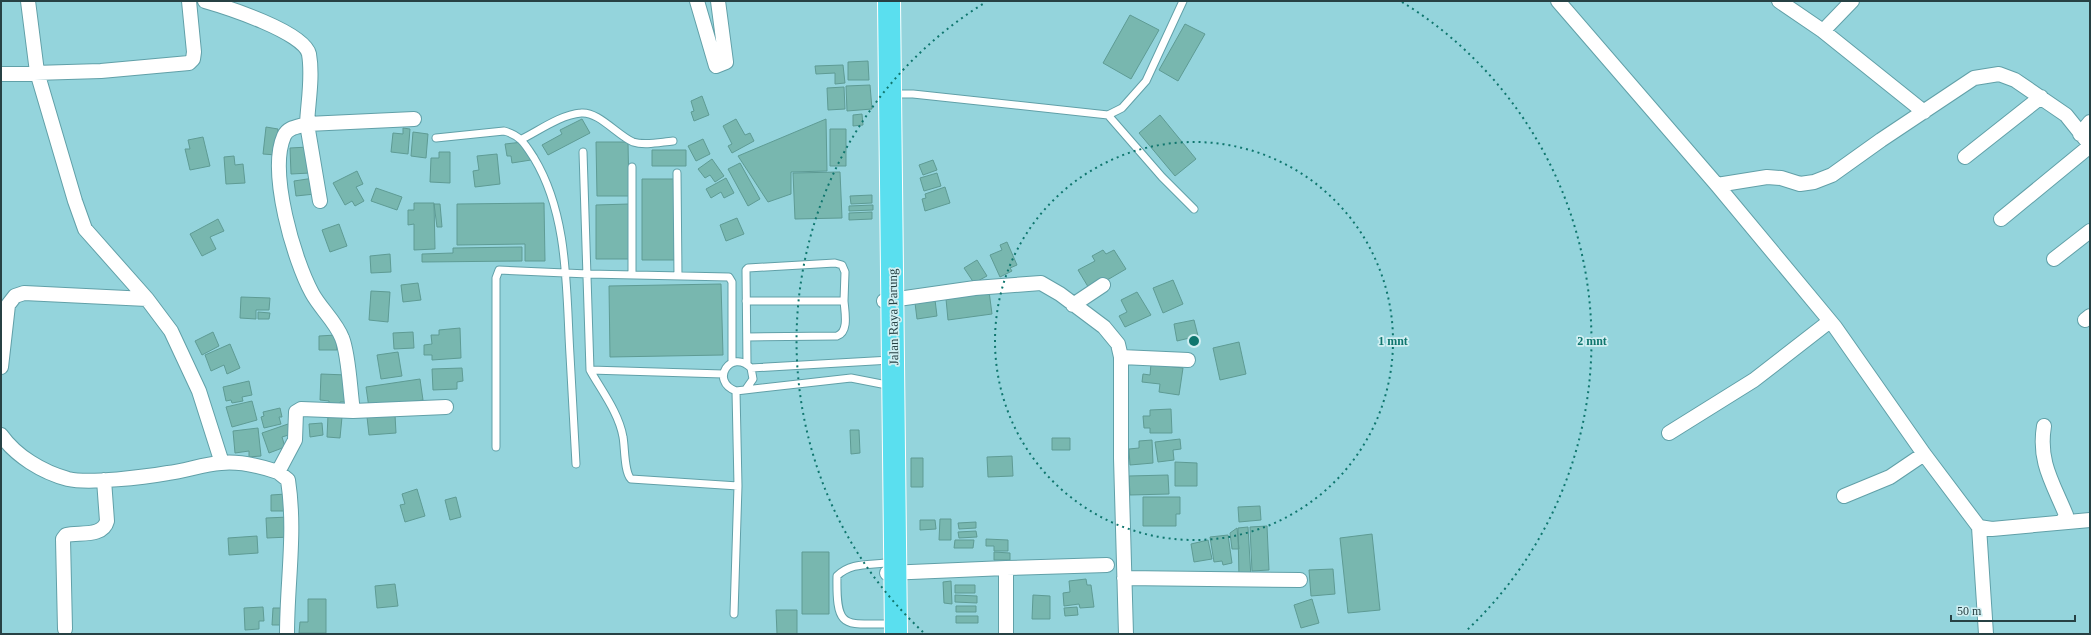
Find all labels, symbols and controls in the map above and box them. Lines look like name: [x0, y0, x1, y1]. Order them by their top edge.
street label: Jalan Raya Parung: [885, 268, 901, 366]
centre of rings: [1187, 334, 1201, 348]
text: 1 mnt: [1378, 334, 1408, 348]
text: 2 mnt: [1577, 334, 1607, 348]
scale bar: [1951, 597, 2075, 623]
text: 50 m: [1957, 604, 1982, 618]

